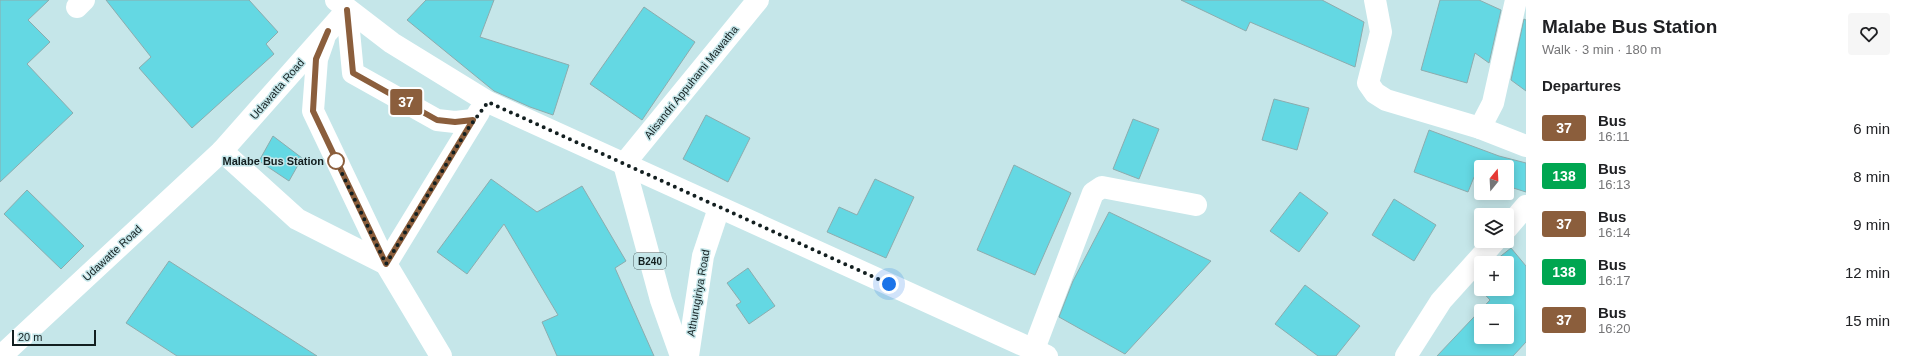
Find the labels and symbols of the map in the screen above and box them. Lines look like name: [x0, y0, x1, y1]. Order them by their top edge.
street label: Alisandri Appuhami Mawatha: [642, 22, 741, 141]
street label: Udawatta Road: [248, 56, 306, 122]
line badge: 37: [388, 89, 424, 115]
marker: Malabe Bus Station: [327, 152, 345, 170]
place label: Malabe Bus Station: [223, 155, 324, 167]
north arrow: [1474, 160, 1514, 200]
street label: Udawatte Road: [80, 223, 144, 283]
street label: Athurugiriya Road: [684, 249, 712, 337]
road number: B240: [634, 253, 666, 269]
your location: [879, 274, 899, 294]
scale bar: [12, 328, 96, 347]

